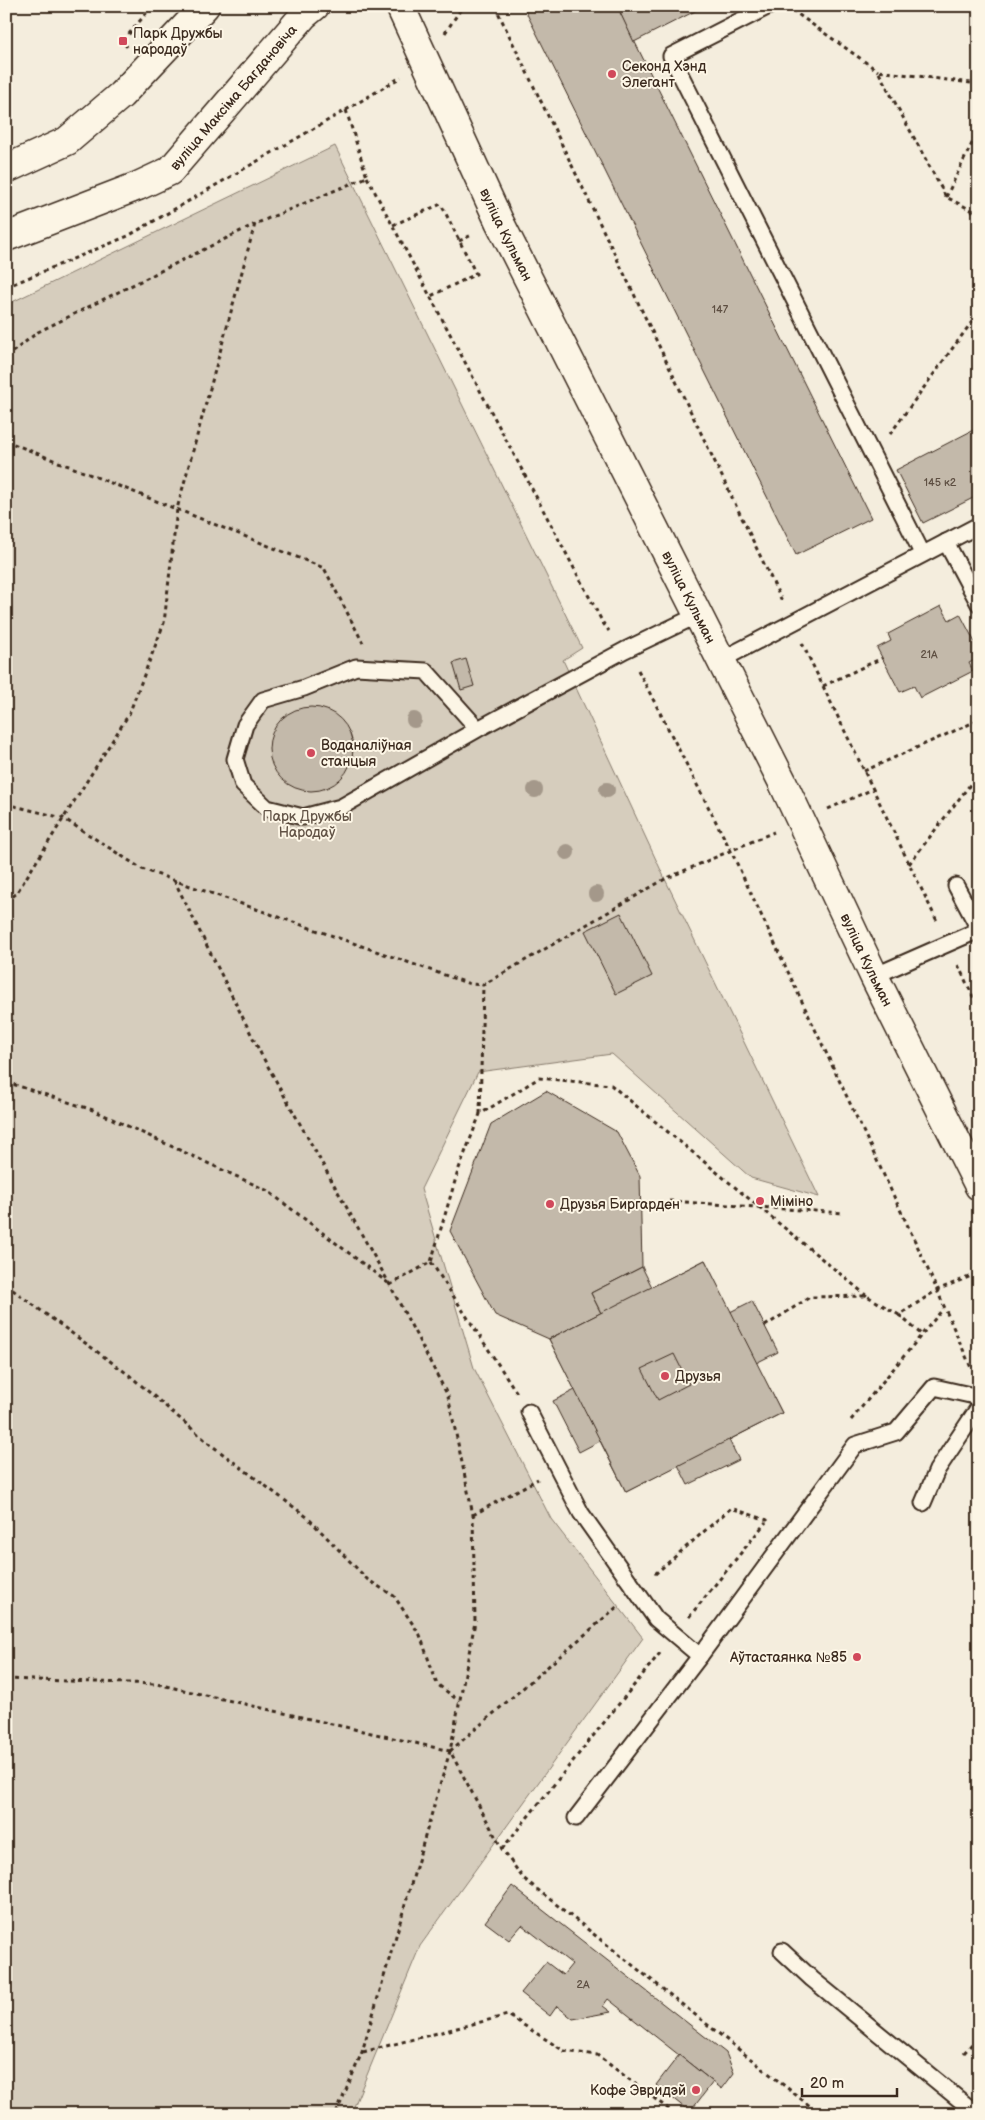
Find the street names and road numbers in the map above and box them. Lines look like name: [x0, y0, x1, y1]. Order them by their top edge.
street label: вуліца Максіма Багдановіча: [167, 21, 301, 174]
street label: вуліца Кульман: [476, 186, 536, 284]
street label: вуліца Кульман: [658, 548, 719, 646]
street label: вуліца Кульман: [837, 911, 896, 1009]

